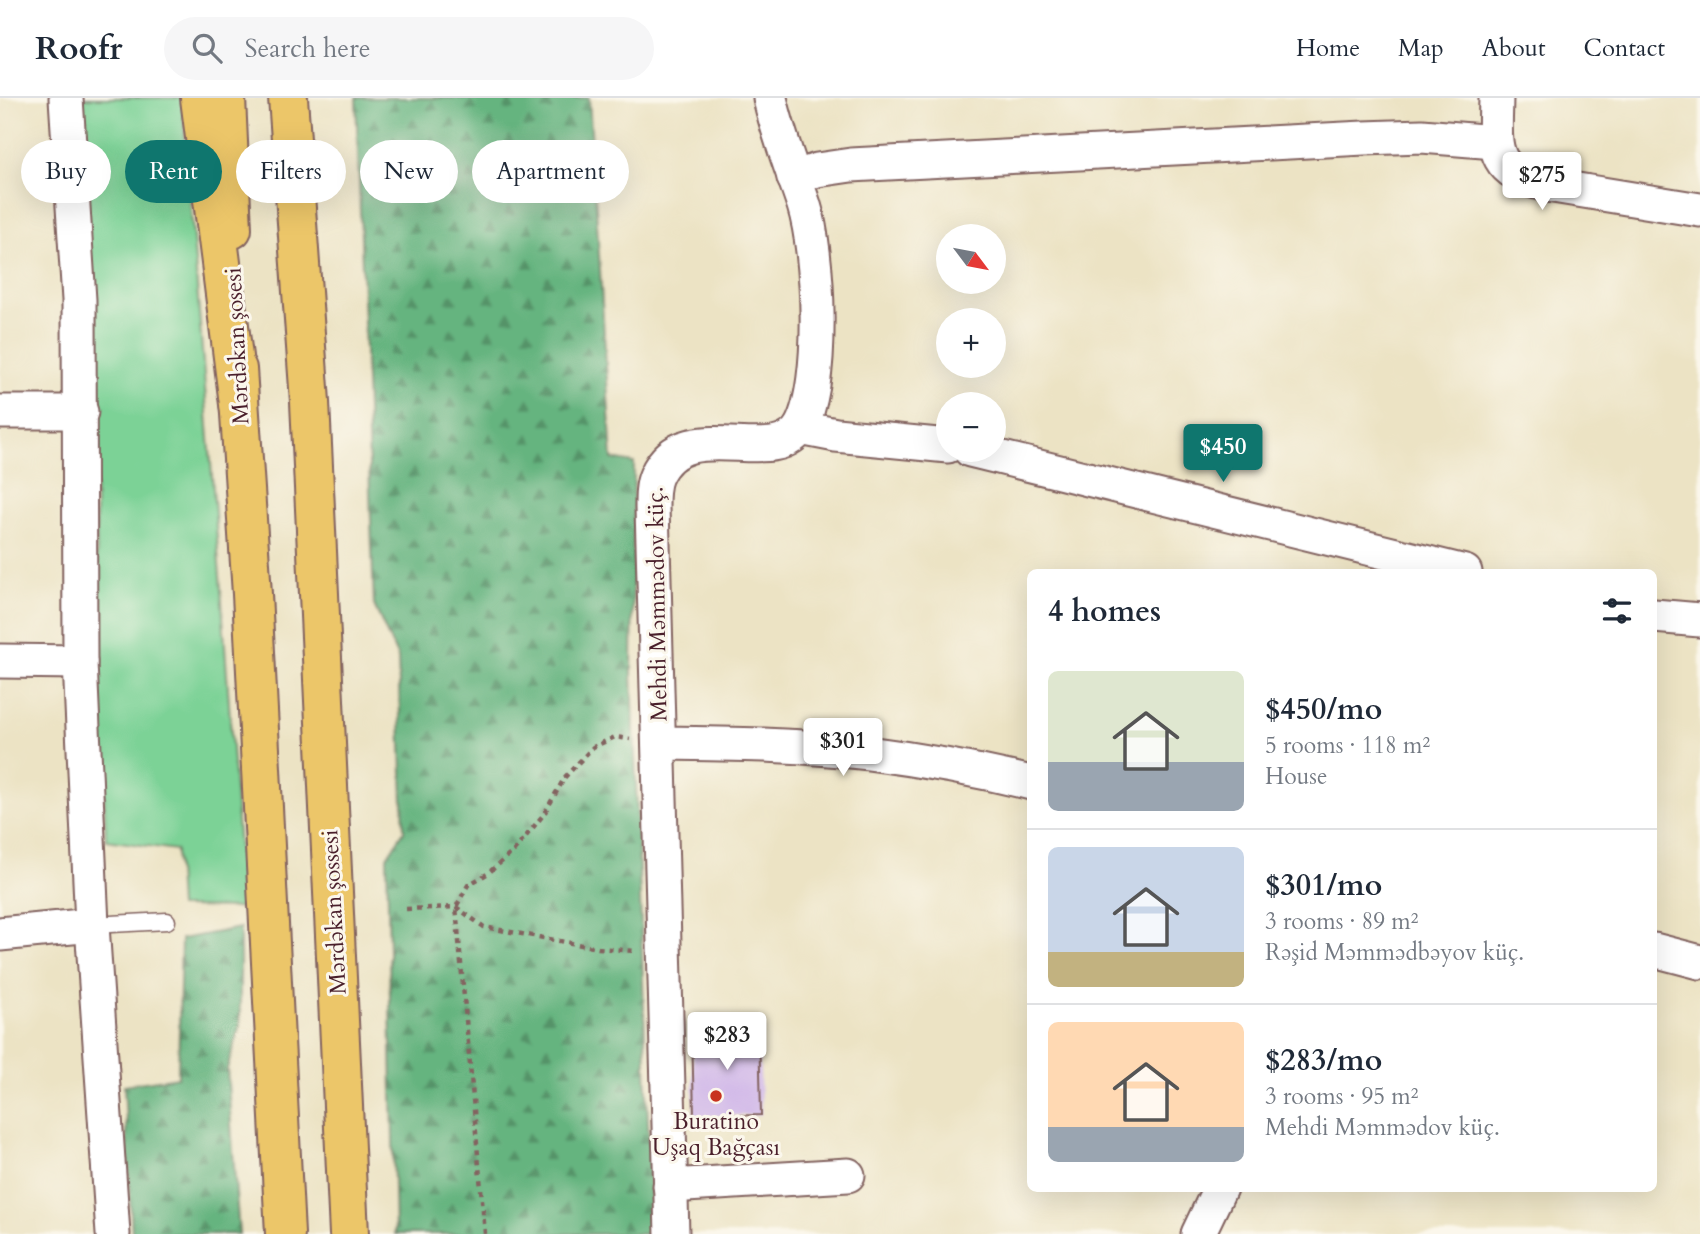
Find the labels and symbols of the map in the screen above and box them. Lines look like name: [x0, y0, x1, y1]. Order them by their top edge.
pin: $275: [1501, 152, 1583, 212]
north arrow: [936, 224, 1006, 294]
street label: Mərdəkan şosesi: [217, 267, 257, 425]
pin: $450: [1182, 424, 1264, 484]
street label: Mehdi Məmmədov küç.: [639, 486, 675, 722]
pin: $301: [802, 718, 884, 778]
street label: Mərdəkan şossesi: [314, 829, 354, 995]
pin: $283: [686, 1012, 768, 1072]
marker: Buratino Uşaq Bağçası: [708, 1088, 724, 1104]
place label: Buratino Uşaq Bağçası: [652, 1106, 780, 1163]

